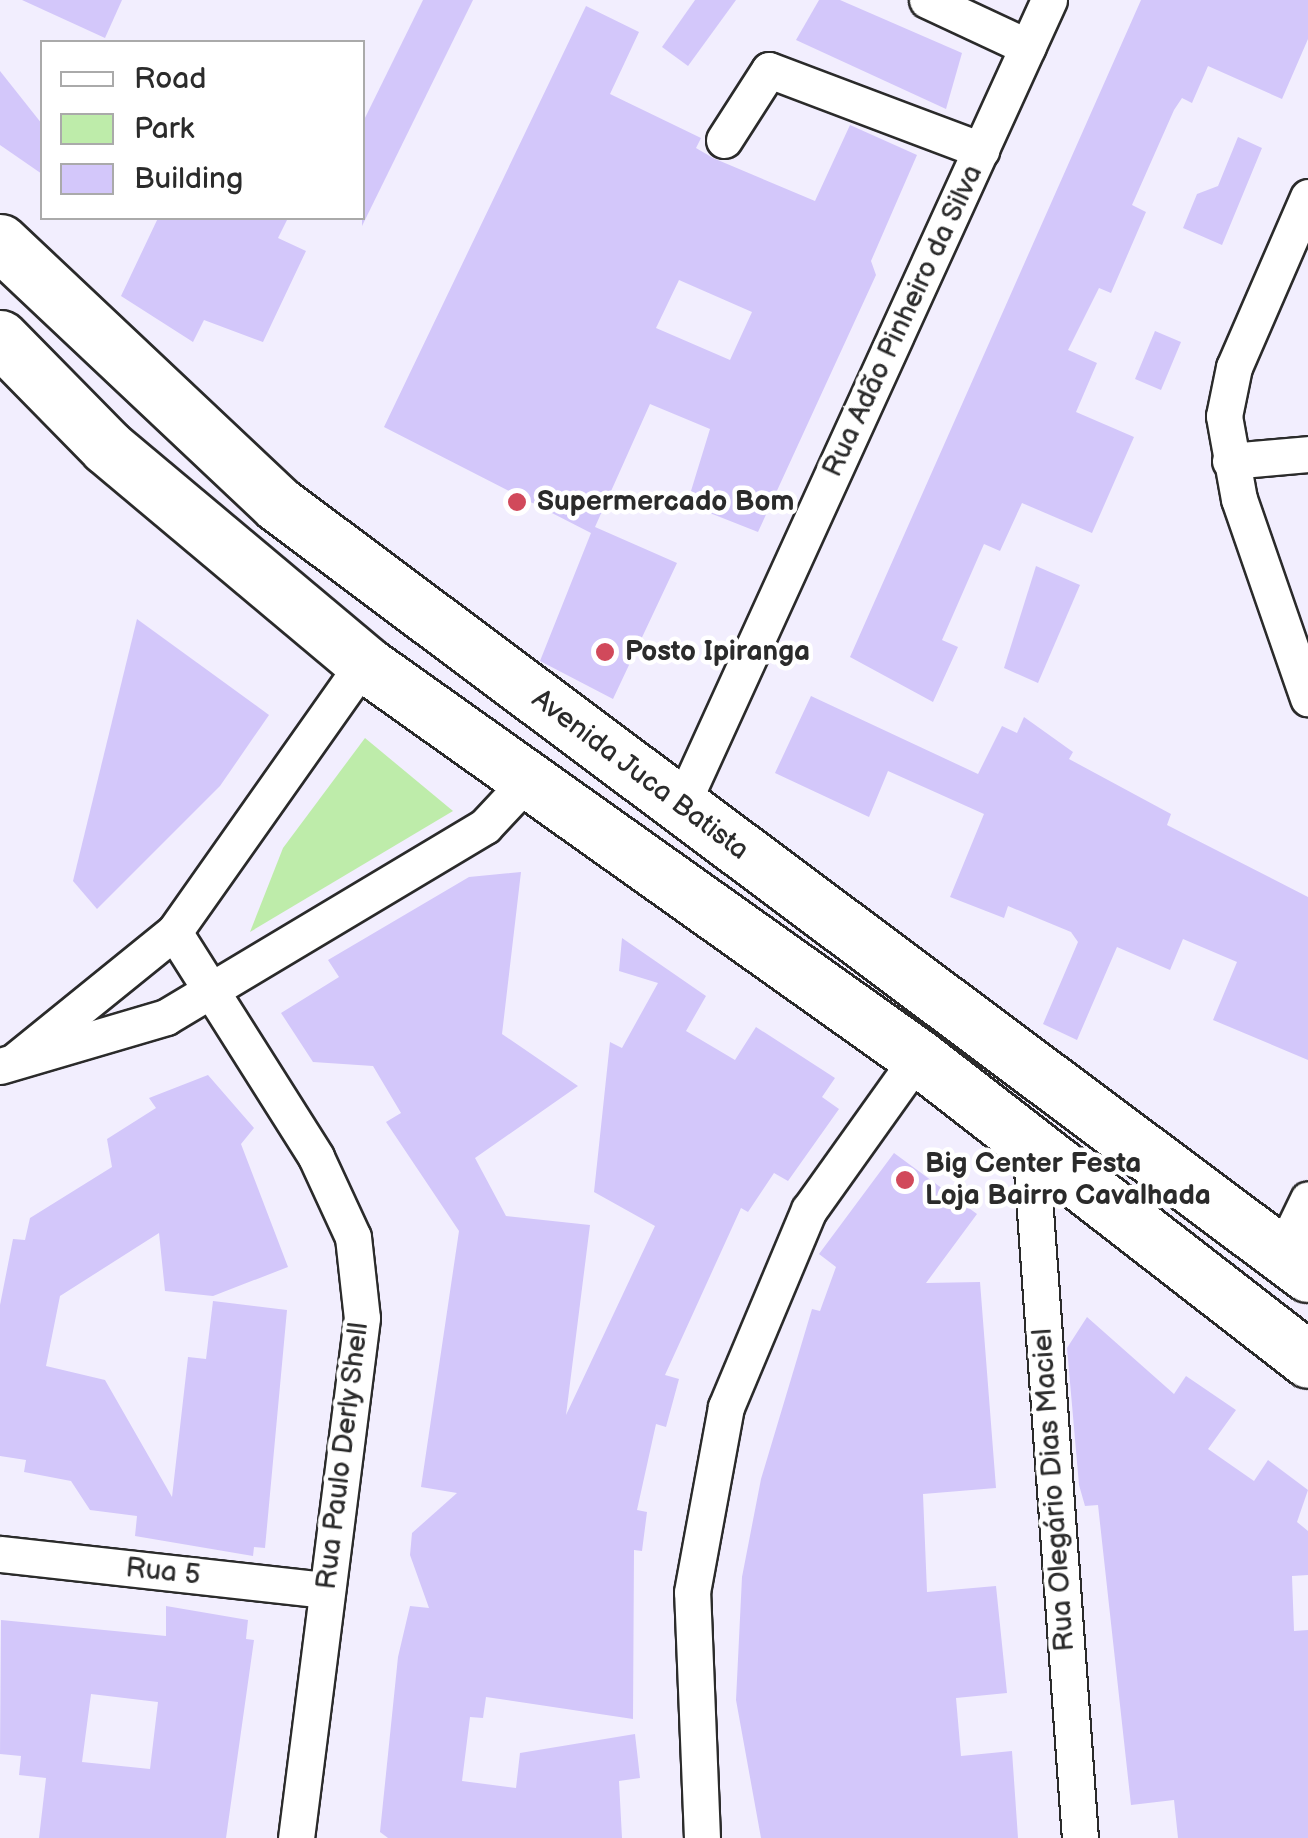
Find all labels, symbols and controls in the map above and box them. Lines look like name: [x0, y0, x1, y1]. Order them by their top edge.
legend: [40, 40, 365, 220]
text: Road: [134, 61, 207, 97]
text: Park: [134, 111, 194, 147]
street label: Rua Adão Pinheiro da Silva: [816, 159, 990, 483]
text: Building: [134, 161, 243, 197]
place label: Supermercado Bom: [537, 485, 794, 519]
marker: Supermercado Bom: [506, 491, 528, 513]
place label: Posto Ipiranga: [625, 635, 810, 669]
marker: Posto Ipiranga: [594, 641, 616, 663]
street label: Avenida Juca Batista: [524, 682, 756, 868]
place label: Big Center Festa Loja Bairro Cavalhada: [925, 1147, 1211, 1213]
marker: Big Center Festa Loja Bairro Cavalhada: [894, 1169, 916, 1191]
street label: Rua Paulo Derly Shell: [310, 1319, 376, 1593]
street label: Rua Olegário Dias Maciel: [1026, 1327, 1082, 1653]
street label: Rua 5: [124, 1551, 202, 1593]

